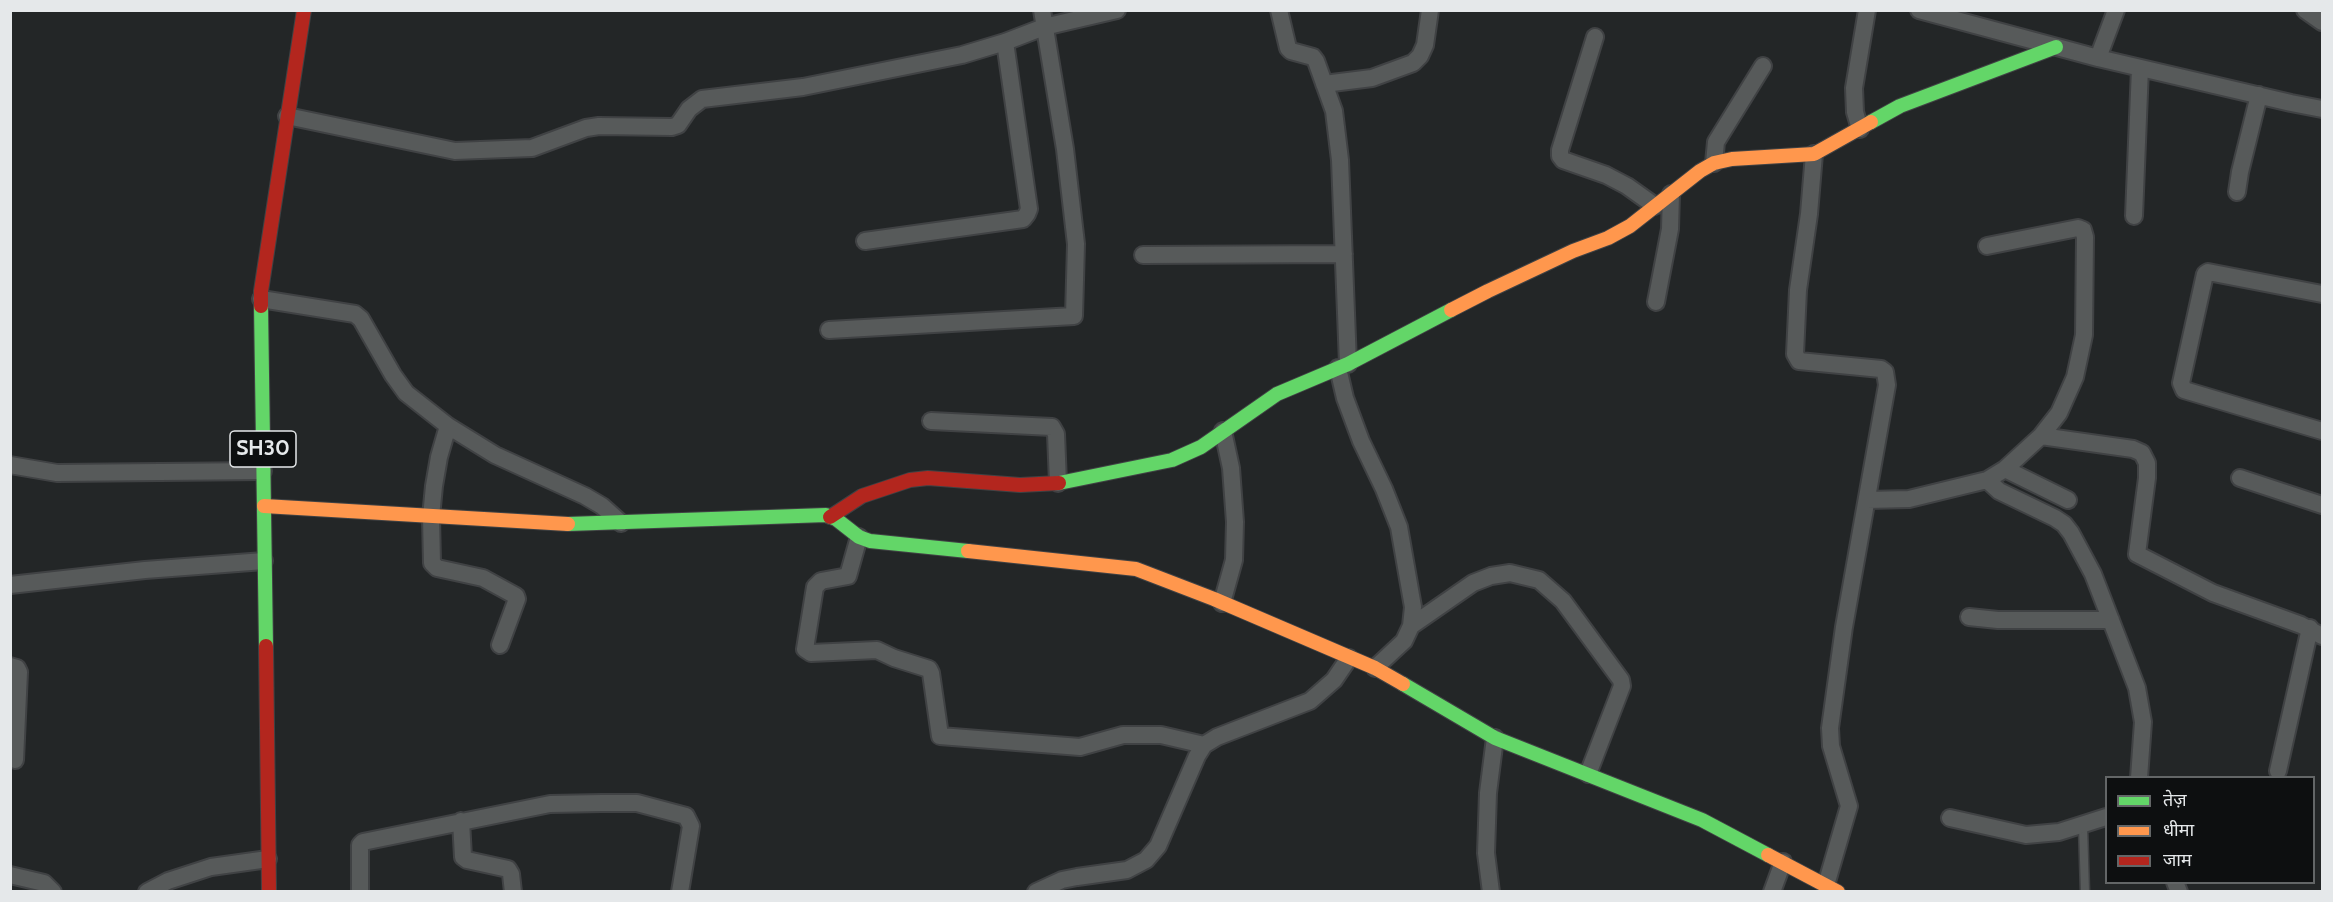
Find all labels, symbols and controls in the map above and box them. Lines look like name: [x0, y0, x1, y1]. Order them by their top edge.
road number: SH30: [230, 431, 296, 467]
legend: [2105, 776, 2315, 884]
text: तेज़: [2163, 789, 2187, 811]
text: धीमा: [2163, 819, 2194, 841]
text: जाम: [2163, 849, 2192, 871]

